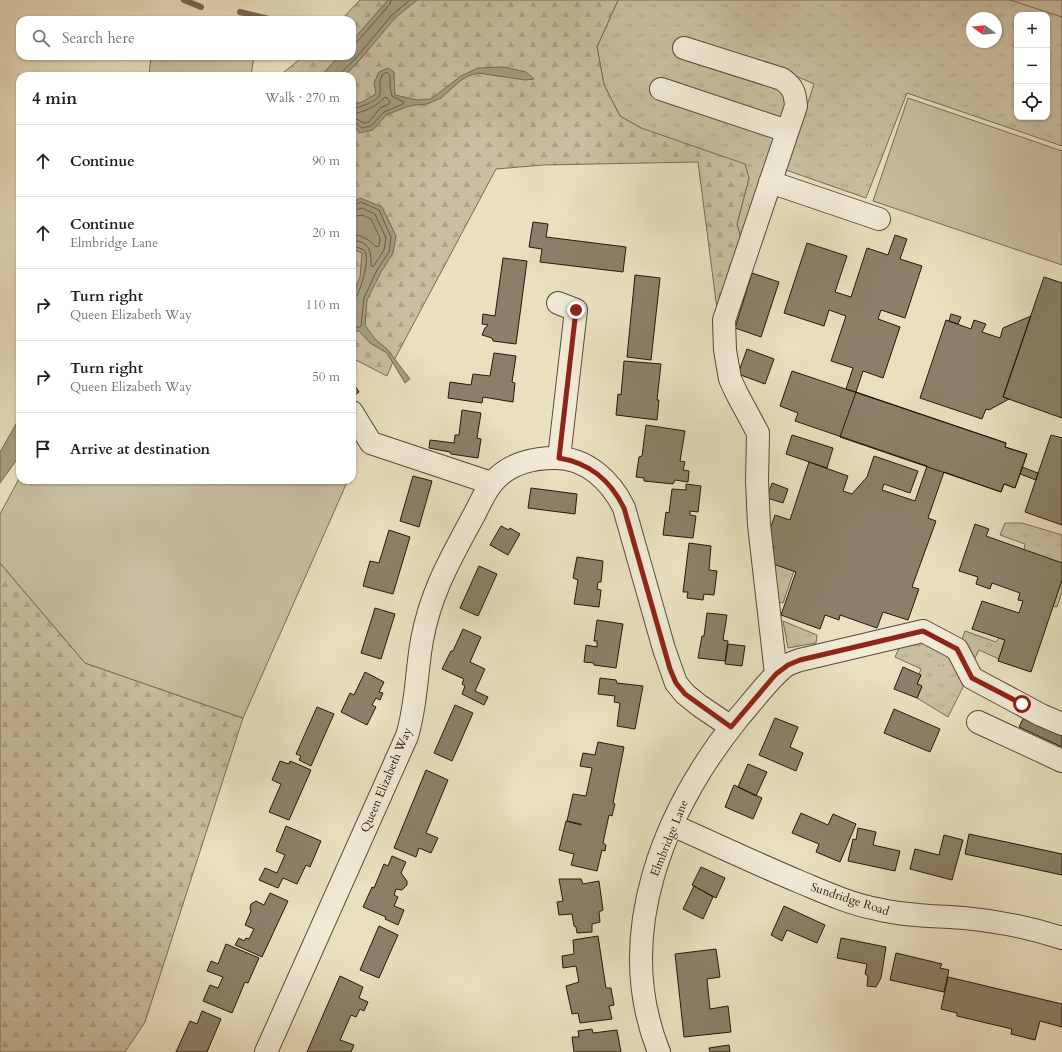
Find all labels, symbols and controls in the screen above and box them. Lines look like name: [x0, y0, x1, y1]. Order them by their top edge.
north arrow: [966, 12, 1002, 48]
map controls: [1014, 12, 1050, 120]
button: +: [1014, 12, 1050, 48]
search box: [16, 16, 356, 60]
icon: search: [30, 27, 52, 49]
text: Search here: [62, 28, 135, 48]
button: −: [1014, 48, 1050, 84]
button: locate: [1014, 84, 1050, 120]
text: 4 min: [32, 87, 77, 110]
text: Walk · 270 m: [265, 89, 340, 107]
icon: ahead: [32, 150, 54, 172]
text: Continue: [70, 151, 135, 171]
text: 90 m: [312, 152, 340, 170]
text: Continue: [70, 214, 135, 234]
icon: ahead: [32, 222, 54, 244]
text: 20 m: [312, 224, 340, 242]
text: Elmbridge Lane: [70, 234, 158, 252]
text: Turn right: [70, 286, 143, 306]
icon: right: [32, 294, 54, 316]
text: 110 m: [306, 296, 340, 314]
route end: [567, 301, 585, 319]
text: Queen Elizabeth Way: [70, 306, 192, 324]
text: Turn right: [70, 358, 143, 378]
icon: right: [32, 366, 54, 388]
text: 50 m: [312, 368, 340, 386]
text: Queen Elizabeth Way: [70, 378, 192, 396]
icon: arrive: [32, 438, 54, 460]
text: Arrive at destination: [70, 439, 210, 459]
route start: [1013, 695, 1031, 713]
street label: Queen Elizabeth Way: [357, 724, 416, 835]
street label: Elmbridge Lane: [646, 797, 692, 879]
street label: Sundridge Road: [809, 879, 892, 919]

